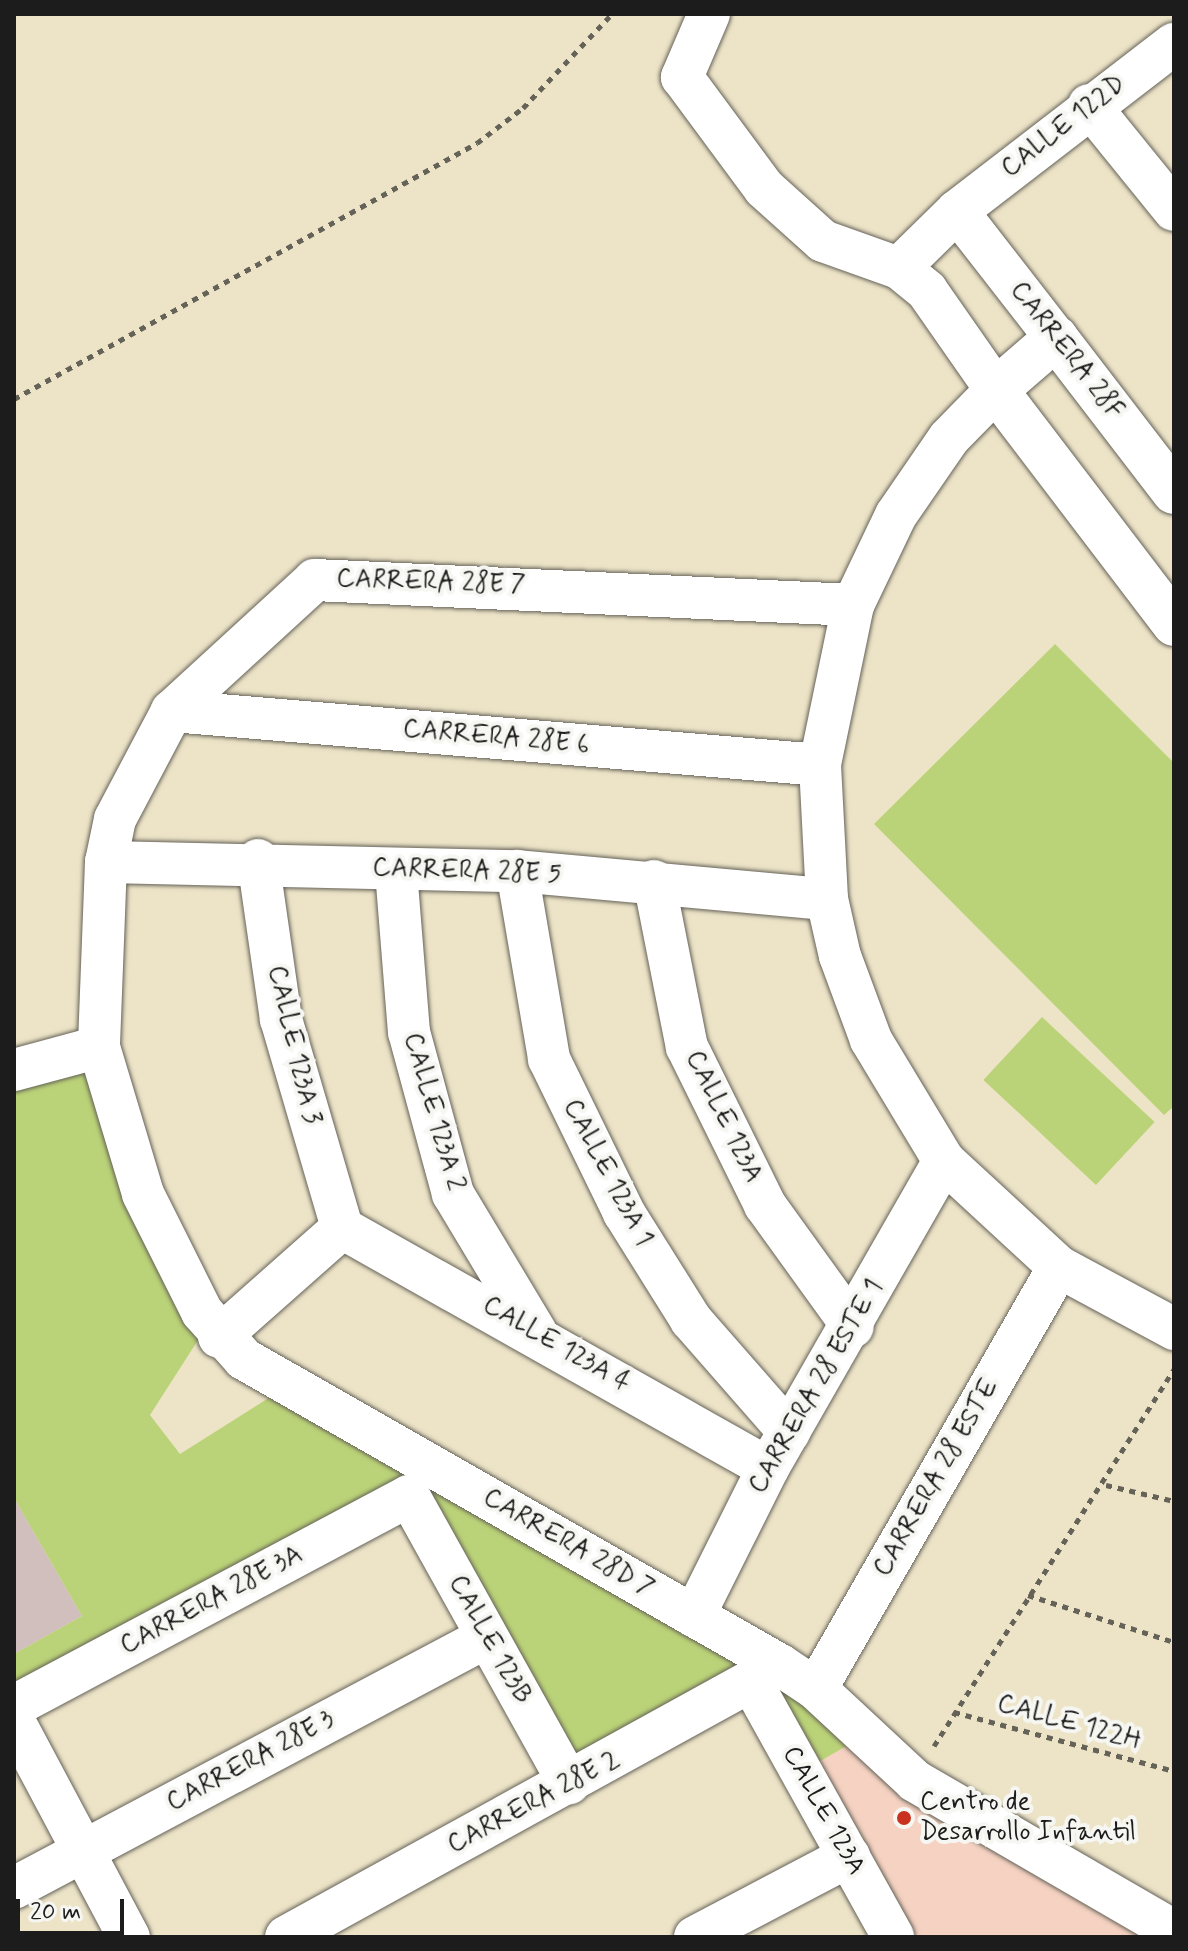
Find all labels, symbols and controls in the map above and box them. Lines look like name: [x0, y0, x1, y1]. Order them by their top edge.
street label: CALLE 122D: [996, 69, 1132, 185]
street label: CARRERA 28F: [1003, 276, 1129, 426]
street label: CARRERA 28E 7: [335, 564, 527, 602]
street label: CARRERA 28E 6: [401, 714, 591, 762]
street label: CARRERA 28E 5: [371, 853, 563, 891]
street label: CALLE 123A 3: [260, 963, 326, 1127]
street label: CALLE 123A 2: [396, 1029, 470, 1195]
street label: CALLE 123A: [678, 1046, 768, 1188]
street label: CALLE 123A 1: [555, 1094, 659, 1252]
street label: CARRERA 28 ESTE 1: [743, 1274, 891, 1500]
street label: CALLE 123A 4: [477, 1290, 635, 1400]
street label: CARRERA 28 ESTE: [868, 1374, 1006, 1582]
street label: CARRERA 28D 7: [477, 1482, 659, 1606]
street label: CARRERA 28E 3A: [115, 1539, 309, 1663]
street label: CALLE 123B: [441, 1570, 537, 1710]
street label: CALLE 122H: [994, 1689, 1144, 1757]
street label: CARRERA 28E 3: [161, 1704, 341, 1820]
street label: CALLE 123A: [775, 1741, 871, 1881]
street label: CARRERA 28E 2: [444, 1745, 624, 1861]
place label: Centro de Desarrollo Infantil: [920, 1787, 1132, 1848]
marker: Centro de Desarrollo Infantil: [895, 1809, 913, 1827]
scale bar: [20, 1883, 128, 1933]
text: 20 m: [30, 1897, 81, 1928]

